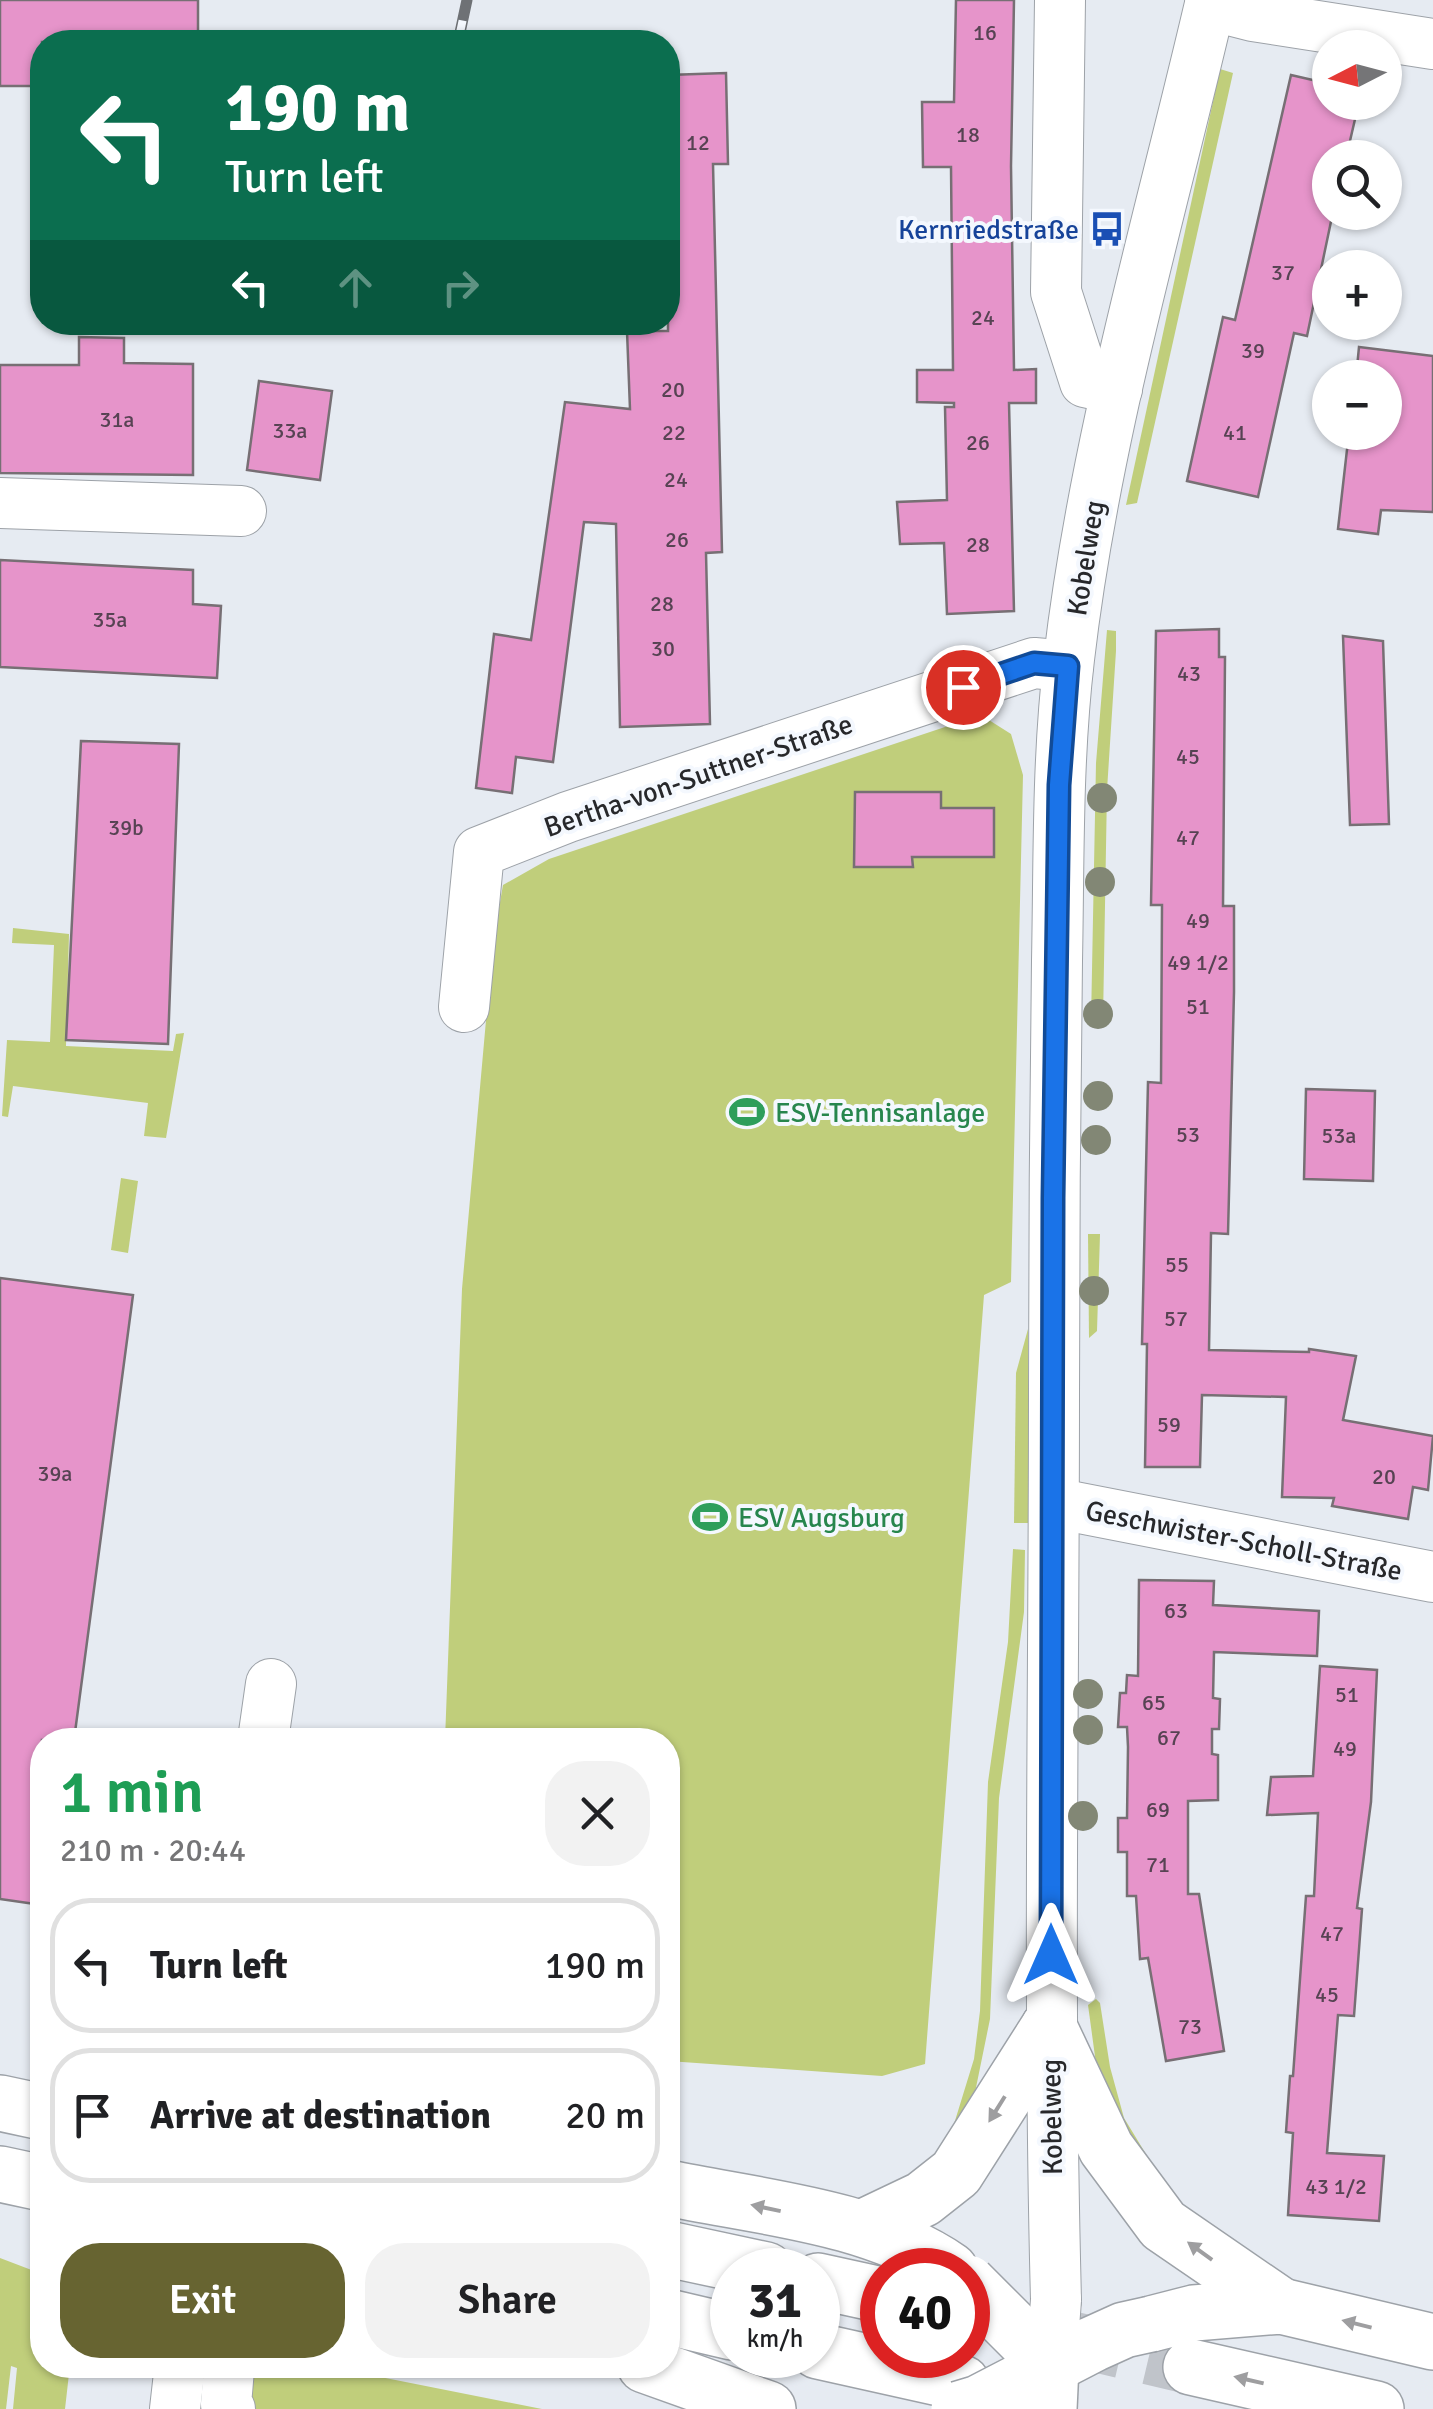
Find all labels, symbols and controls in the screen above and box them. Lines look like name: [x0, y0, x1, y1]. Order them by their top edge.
house number: 16: [973, 19, 997, 46]
north arrow: [1312, 30, 1402, 120]
map controls: [1312, 30, 1402, 450]
text: 190 m: [225, 64, 410, 150]
icon: left: [60, 70, 190, 200]
house number: 18: [956, 121, 980, 148]
house number: 12: [686, 129, 710, 156]
button: search: [1312, 140, 1402, 230]
text: Turn left: [225, 150, 384, 205]
bus stop icon: Kernriedstraße: [1088, 210, 1126, 248]
place label: Kernriedstraße: [898, 213, 1079, 247]
button: +: [1312, 250, 1402, 340]
house number: 37: [1271, 259, 1295, 286]
icon: left: [223, 260, 278, 315]
icon: ahead: [328, 260, 383, 315]
icon: right: [433, 260, 488, 315]
house number: 24: [971, 304, 995, 331]
house number: 39: [1241, 337, 1265, 364]
button: −: [1312, 360, 1402, 450]
house number: 20: [661, 376, 685, 403]
house number: 31a: [100, 406, 134, 433]
house number: 33a: [273, 417, 307, 444]
house number: 22: [662, 419, 686, 446]
house number: 41: [1223, 419, 1247, 446]
house number: 26: [966, 429, 990, 456]
house number: 24: [664, 466, 688, 493]
street label: Kobelweg: [1060, 498, 1112, 618]
house number: 26: [665, 526, 689, 553]
house number: 28: [966, 531, 990, 558]
house number: 28: [650, 590, 674, 617]
house number: 35a: [93, 606, 127, 633]
house number: 30: [651, 635, 675, 662]
pin: [921, 645, 1006, 730]
icon: arrive: [936, 660, 991, 715]
house number: 43: [1177, 660, 1201, 687]
street label: Bertha-von-Suttner-Straße: [540, 707, 857, 845]
house number: 45: [1176, 743, 1200, 770]
house number: 39b: [108, 814, 144, 841]
house number: 47: [1176, 824, 1200, 851]
house number: 49: [1186, 907, 1210, 934]
house number: 49 1/2: [1167, 949, 1229, 976]
house number: 51: [1186, 993, 1210, 1020]
sports icon: ESV-Tennisanlage: [728, 1093, 766, 1131]
place label: ESV-Tennisanlage: [775, 1096, 985, 1130]
house number: 53: [1176, 1121, 1200, 1148]
house number: 53a: [1322, 1122, 1356, 1149]
house number: 55: [1165, 1251, 1189, 1278]
house number: 57: [1164, 1305, 1188, 1332]
house number: 59: [1157, 1411, 1181, 1438]
house number: 39a: [38, 1460, 72, 1487]
house number: 20: [1372, 1463, 1396, 1490]
street label: Geschwister-Scholl-Straße: [1083, 1494, 1405, 1588]
sports icon: ESV Augsburg: [691, 1498, 729, 1536]
place label: ESV Augsburg: [738, 1501, 905, 1535]
house number: 63: [1164, 1597, 1188, 1624]
house number: 51: [1335, 1681, 1359, 1708]
house number: 65: [1142, 1689, 1166, 1716]
house number: 67: [1157, 1724, 1181, 1751]
house number: 49: [1333, 1735, 1357, 1762]
text: 1 min: [60, 1756, 204, 1830]
button: close: [545, 1761, 650, 1866]
house number: 69: [1146, 1796, 1170, 1823]
text: 210 m · 20:44: [60, 1831, 246, 1870]
house number: 71: [1146, 1851, 1170, 1878]
position arrow: [999, 1903, 1103, 2007]
house number: 47: [1320, 1920, 1344, 1947]
icon: left: [65, 1938, 120, 1993]
text: Turn left: [150, 1942, 288, 1989]
text: 190 m: [545, 1942, 645, 1989]
house number: 45: [1315, 1981, 1339, 2008]
house number: 73: [1178, 2013, 1202, 2040]
street label: Kobelweg: [1034, 2059, 1070, 2175]
icon: arrive: [65, 2088, 120, 2143]
text: Arrive at destination: [150, 2092, 491, 2139]
text: 20 m: [565, 2092, 645, 2139]
one-way arrow: [989, 2096, 1007, 2123]
house number: 43 1/2: [1305, 2173, 1367, 2200]
one-way arrow: [750, 2200, 781, 2216]
one-way arrow: [1187, 2241, 1213, 2261]
button: Exit: [60, 2243, 345, 2358]
button: Share: [365, 2243, 650, 2358]
speed limit sign: 40: [860, 2248, 990, 2378]
text: 31: [748, 2270, 802, 2332]
one-way arrow: [1341, 2316, 1372, 2331]
text: km/h: [747, 2323, 803, 2354]
one-way arrow: [1234, 2372, 1265, 2388]

